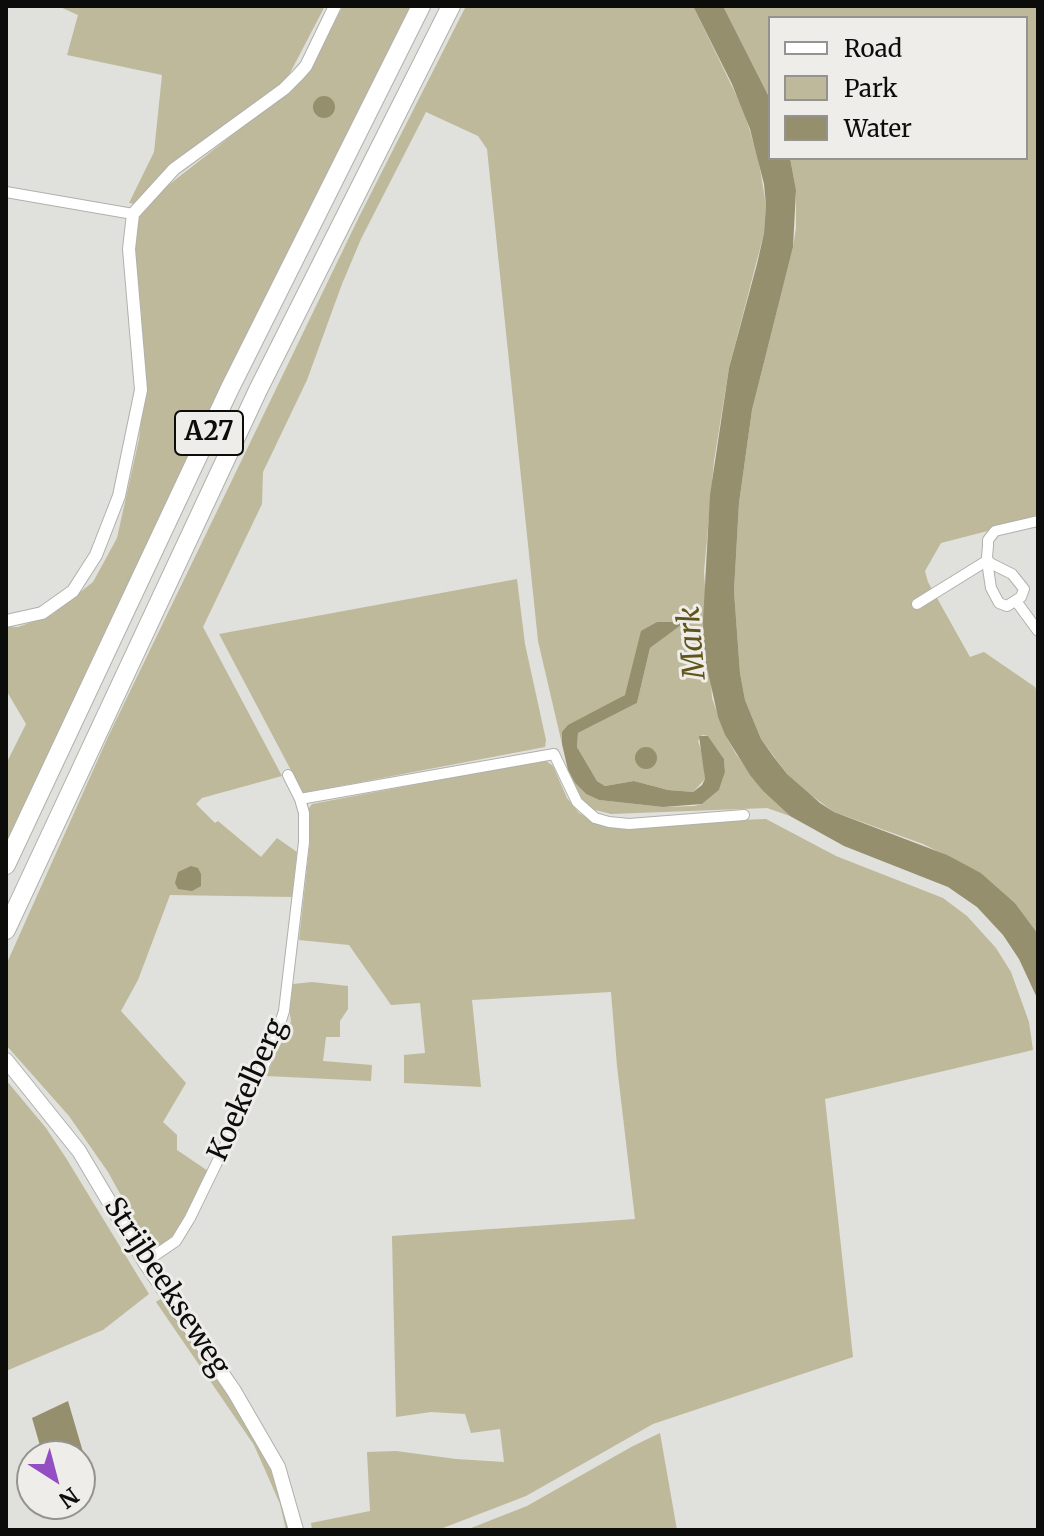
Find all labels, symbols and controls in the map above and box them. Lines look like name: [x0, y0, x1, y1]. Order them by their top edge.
legend: [768, 16, 1028, 160]
text: Road: [844, 33, 902, 64]
text: Park: [844, 73, 897, 104]
text: Water: [844, 113, 912, 144]
road number: A27: [175, 411, 243, 455]
water label: Mark: [672, 605, 714, 681]
street label: Koekelberg: [202, 1014, 294, 1166]
street label: Strijbeekseweg: [96, 1192, 236, 1382]
north arrow: [16, 1440, 96, 1520]
text: N: [54, 1481, 84, 1514]

